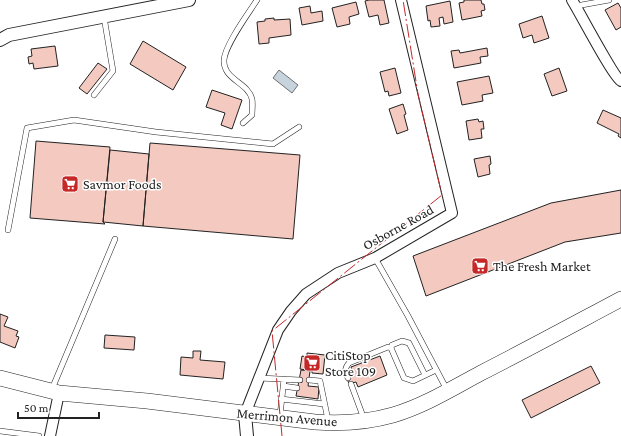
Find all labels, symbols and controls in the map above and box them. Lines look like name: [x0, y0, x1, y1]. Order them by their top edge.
supermarket icon: Savmor Foods: [60, 174, 80, 194]
place label: Savmor Foods: [83, 176, 162, 192]
street label: Osborne Road: [360, 201, 437, 253]
supermarket icon: The Fresh Market: [470, 256, 490, 276]
place label: The Fresh Market: [493, 258, 591, 274]
place label: CitiStop Store 109: [325, 347, 376, 379]
supermarket icon: CitiStop Store 109: [302, 353, 322, 373]
scale bar: [18, 394, 99, 420]
text: 50 m: [24, 401, 49, 415]
street label: Merrimon Avenue: [236, 405, 338, 429]

